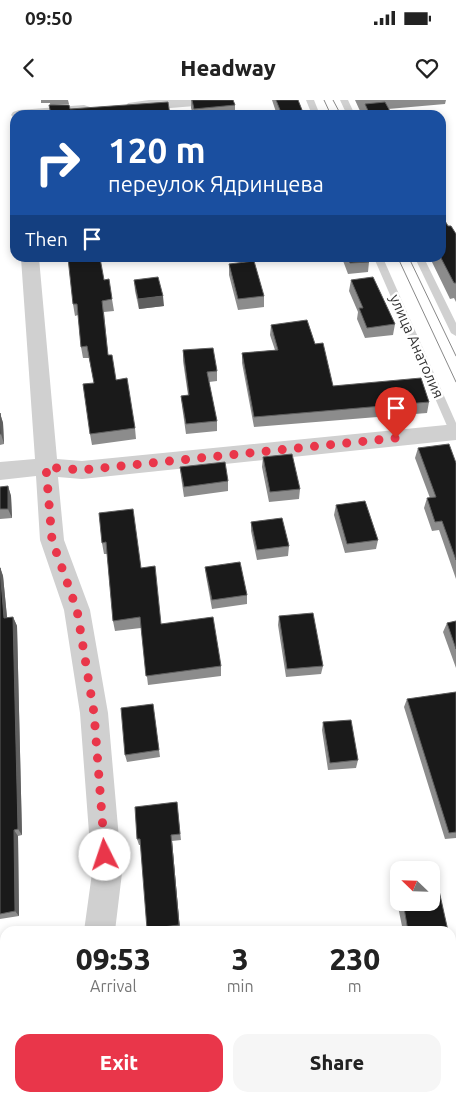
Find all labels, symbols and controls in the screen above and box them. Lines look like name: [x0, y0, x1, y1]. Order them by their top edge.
text: 09:50: [25, 7, 73, 29]
icon: back: [15, 54, 43, 82]
icon: heart: [413, 54, 441, 82]
text: Headway: [180, 55, 276, 80]
icon: right: [25, 130, 90, 195]
text: 120 m: [108, 130, 206, 170]
text: переулок Ядринцева: [108, 171, 324, 196]
icon: arrive: [78, 225, 106, 253]
text: Then: [25, 228, 68, 250]
street label: улица Анатолия: [386, 291, 448, 401]
pin: [375, 387, 417, 438]
icon: arrive: [382, 394, 410, 422]
position arrow: [78, 828, 130, 880]
north arrow: [390, 861, 440, 911]
map controls: [390, 861, 440, 911]
text: 09:53: [76, 942, 151, 976]
text: 3: [232, 942, 249, 976]
text: 230: [329, 942, 380, 976]
text: Arrival: [90, 977, 137, 995]
text: min: [227, 977, 254, 995]
text: m: [348, 977, 362, 995]
button: Exit: [15, 1034, 223, 1092]
button: Share: [233, 1034, 441, 1092]

